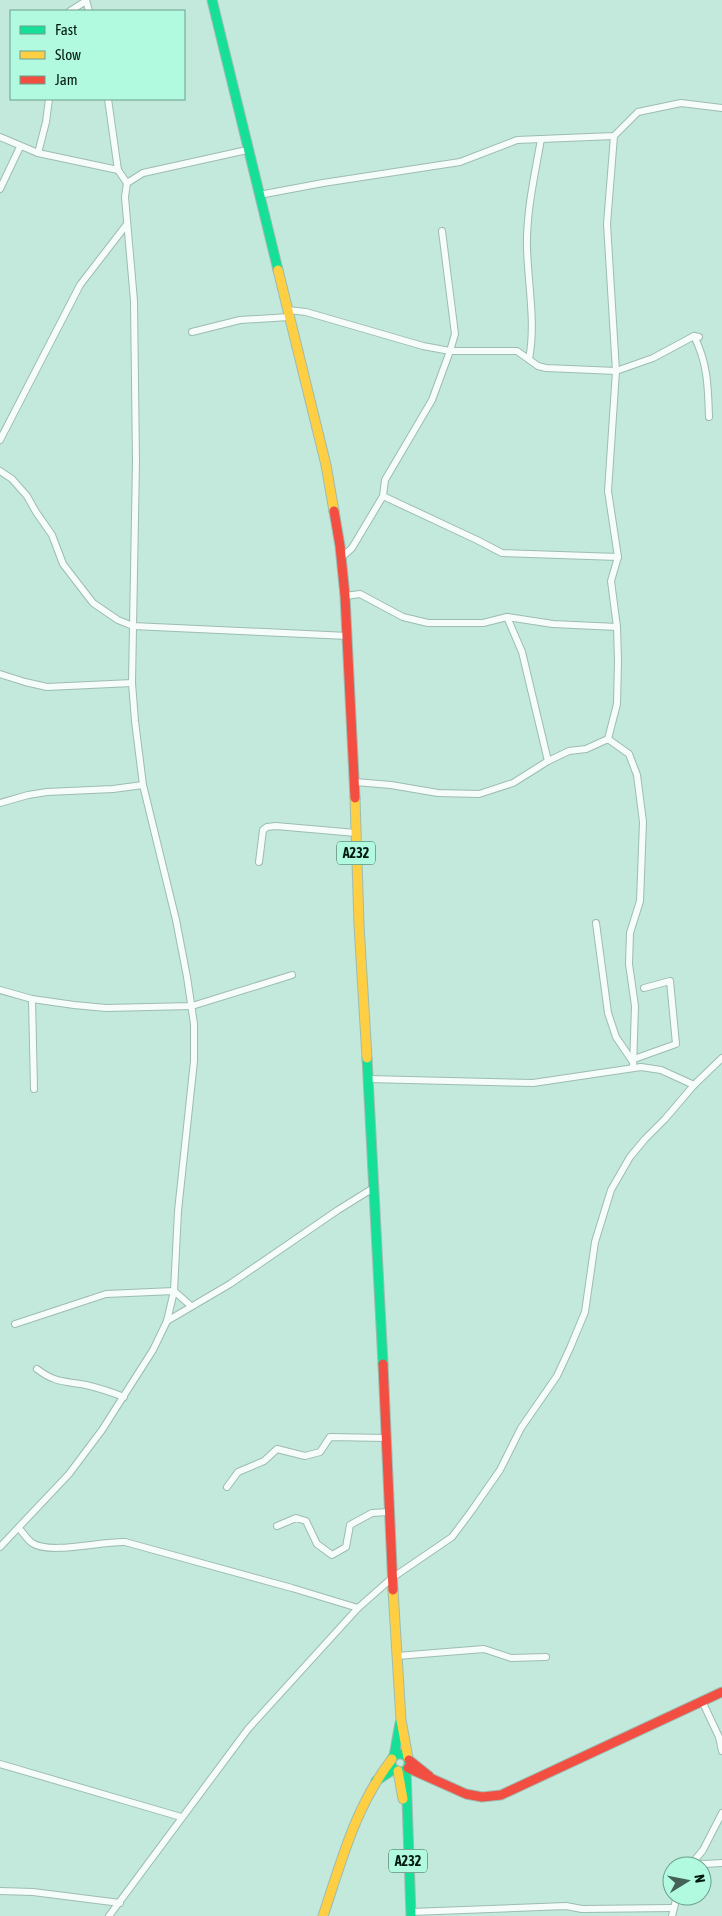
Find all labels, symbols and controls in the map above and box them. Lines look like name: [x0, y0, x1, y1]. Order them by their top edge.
legend: [10, 10, 185, 100]
text: Fast: [55, 21, 77, 38]
text: Slow: [55, 46, 81, 63]
text: Jam: [55, 71, 78, 88]
road number: A232: [337, 841, 375, 864]
road number: A232: [389, 1850, 427, 1872]
north arrow: [662, 1856, 712, 1906]
text: N: [691, 1873, 708, 1884]

